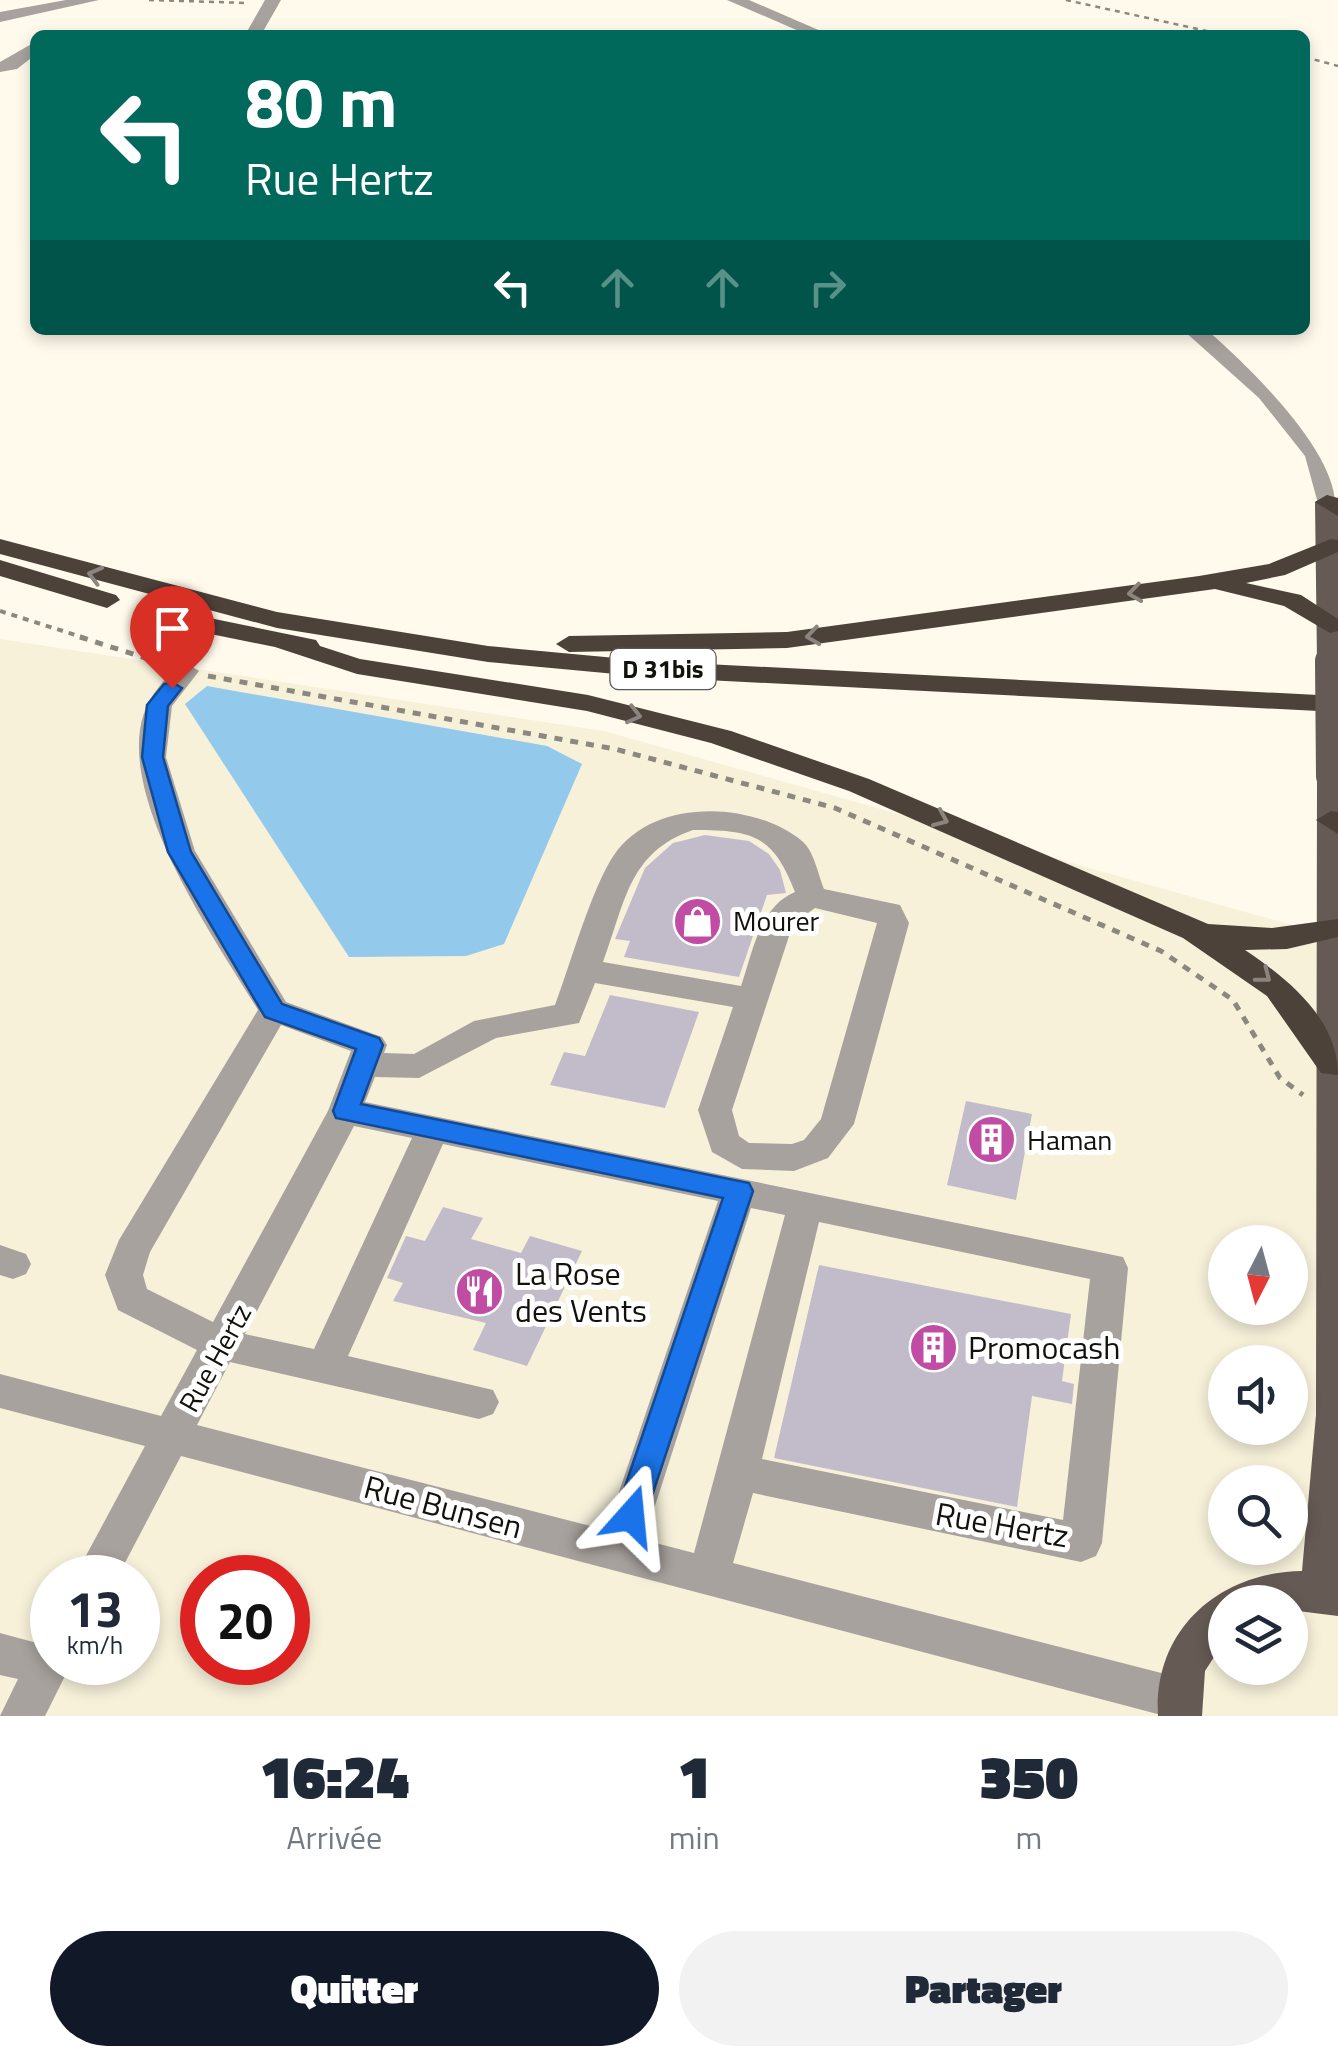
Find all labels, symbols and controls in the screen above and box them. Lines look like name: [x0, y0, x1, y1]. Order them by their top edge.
text: 80 m: [245, 48, 398, 154]
icon: left: [80, 70, 210, 200]
text: Rue Hertz: [245, 144, 434, 212]
icon: left: [485, 260, 540, 315]
icon: ahead: [590, 260, 645, 315]
icon: ahead: [695, 260, 750, 315]
icon: right: [800, 260, 855, 315]
one-way arrow: [87, 566, 104, 587]
one-way arrow: [1127, 581, 1144, 602]
pin: [130, 586, 215, 689]
icon: arrive: [145, 601, 200, 656]
one-way arrow: [805, 625, 822, 646]
road number: D 31bis: [610, 649, 716, 689]
one-way arrow: [625, 703, 642, 724]
one-way arrow: [931, 808, 949, 828]
shop icon: Mourer: [672, 895, 724, 947]
place label: Mourer: [733, 899, 820, 942]
one-way arrow: [1252, 965, 1270, 982]
building icon: Haman: [966, 1114, 1018, 1166]
place label: Haman: [1027, 1118, 1112, 1161]
north arrow: [1208, 1225, 1308, 1325]
map controls: [1208, 1225, 1308, 1685]
place label: La Rose des Vents: [515, 1249, 647, 1334]
restaurant icon: La Rose des Vents: [454, 1266, 506, 1318]
street label: Rue Hertz: [167, 1296, 262, 1420]
building icon: Promocash: [907, 1322, 959, 1374]
place label: Promocash: [968, 1323, 1120, 1371]
button: sound: [1208, 1345, 1308, 1445]
street label: Rue Bunsen: [359, 1462, 528, 1550]
position arrow: [579, 1464, 683, 1568]
button: search: [1208, 1465, 1308, 1565]
street label: Rue Hertz: [932, 1489, 1072, 1559]
speed limit sign: 20: [180, 1555, 310, 1685]
text: 13: [67, 1570, 123, 1646]
button: layers: [1208, 1585, 1308, 1685]
text: km/h: [67, 1626, 123, 1664]
text: 16:24: [260, 1730, 409, 1821]
text: 1: [678, 1730, 711, 1821]
text: 350: [979, 1730, 1078, 1821]
text: Arrivée: [287, 1813, 382, 1861]
text: min: [669, 1813, 720, 1861]
text: m: [1015, 1813, 1042, 1861]
button: Quitter: [50, 1931, 659, 2046]
button: Partager: [679, 1931, 1288, 2046]

